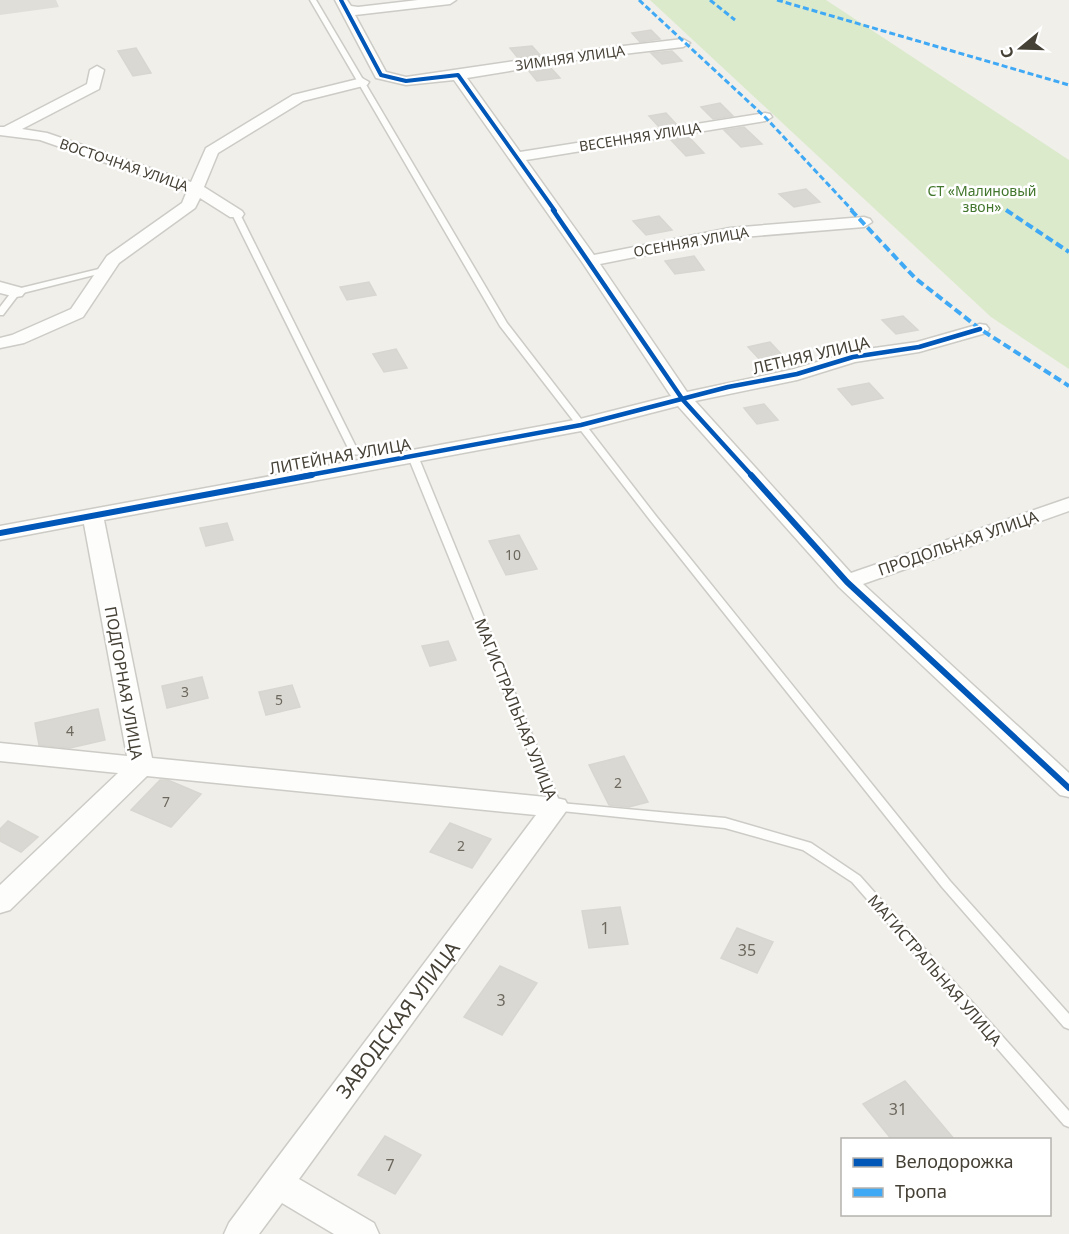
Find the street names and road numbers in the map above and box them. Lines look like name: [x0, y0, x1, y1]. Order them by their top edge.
street label: ЗИМНЯЯ УЛИЦА: [514, 40, 626, 75]
street label: ВЕСЕННЯЯ УЛИЦА: [578, 117, 702, 156]
street label: ВОСТОЧНАЯ УЛИЦА: [57, 134, 191, 196]
street label: ОСЕННЯЯ УЛИЦА: [632, 222, 750, 261]
street label: ЛЕТНЯЯ УЛИЦА: [750, 331, 872, 379]
street label: ЛИТЕЙНАЯ УЛИЦА: [267, 433, 413, 479]
street label: ПРОДОЛЬНАЯ УЛИЦА: [875, 505, 1042, 581]
street label: ПОДГОРНАЯ УЛИЦА: [100, 605, 148, 762]
street label: МАГИСТРАЛЬНАЯ УЛИЦА: [469, 615, 563, 804]
street label: МАГИСТРАЛЬНАЯ УЛИЦА: [863, 889, 1008, 1051]
street label: ЗАВОДСКАЯ УЛИЦА: [330, 935, 466, 1104]

